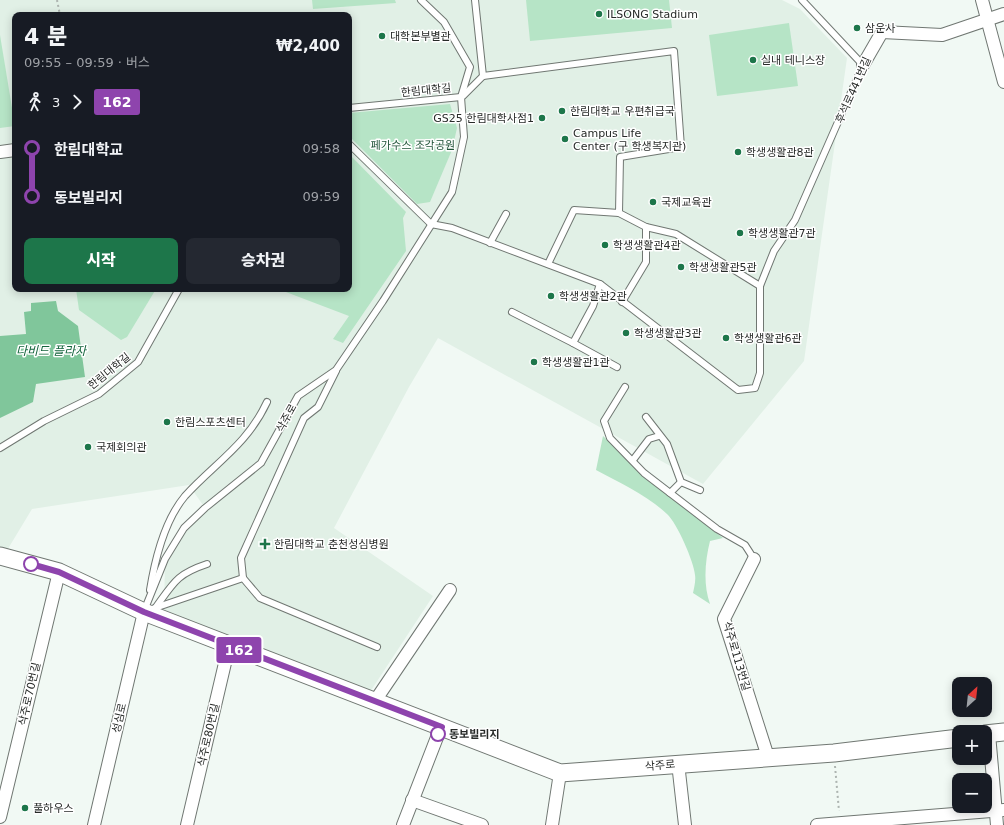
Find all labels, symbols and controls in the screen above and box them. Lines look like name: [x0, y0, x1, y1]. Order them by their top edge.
place label: ILSONG Stadium: [607, 8, 698, 21]
marker: ILSONG Stadium: [594, 9, 604, 19]
place label: 삼운사: [865, 22, 895, 35]
marker: 삼운사: [852, 23, 862, 33]
text: 4 분: [24, 24, 67, 49]
place label: 대학본부별관: [390, 30, 451, 43]
marker: 대학본부별관: [377, 31, 387, 41]
text: ₩2,400: [276, 37, 340, 55]
place label: 실내 테니스장: [761, 54, 825, 67]
text: 09:55 – 09:59 · 버스: [24, 55, 150, 70]
marker: 실내 테니스장: [748, 55, 758, 65]
street label: 후석로441번길: [833, 55, 874, 126]
street label: 한림대학길: [400, 81, 452, 100]
icon: walk: [24, 91, 46, 113]
icon: forward: [66, 91, 88, 113]
text: 162: [102, 94, 132, 110]
text: 3: [52, 95, 60, 110]
place label: 한림대학교 우편취급국: [570, 105, 675, 118]
marker: 한림대학교 우편취급국: [557, 106, 567, 116]
place label: GS25 한림대학사점1: [433, 112, 534, 125]
marker: GS25 한림대학사점1: [537, 113, 547, 123]
place label: Campus Life Center (구 학생복지관): [573, 127, 686, 153]
marker: Campus Life Center (구 학생복지관): [560, 134, 570, 144]
park label: 페가수스 조각공원: [371, 139, 455, 152]
text: 한림대학교: [54, 141, 123, 159]
text: 09:58: [303, 141, 340, 156]
place label: 학생생활관8관: [746, 146, 814, 159]
marker: 학생생활관8관: [733, 147, 743, 157]
text: 동보빌리지: [54, 189, 123, 207]
text: 09:59: [303, 189, 340, 204]
place label: 국제교육관: [661, 196, 712, 209]
marker: 국제교육관: [648, 197, 658, 207]
place label: 학생생활관7관: [748, 227, 816, 240]
marker: 학생생활관7관: [735, 228, 745, 238]
button: 시작: [24, 238, 178, 284]
button: 승차권: [186, 238, 340, 284]
place label: 학생생활관4관: [613, 239, 681, 252]
marker: 학생생활관4관: [600, 240, 610, 250]
place label: 학생생활관5관: [689, 261, 757, 274]
marker: 학생생활관5관: [676, 262, 686, 272]
place label: 학생생활관2관: [559, 290, 627, 303]
marker: 학생생활관2관: [546, 291, 556, 301]
place label: 학생생활관3관: [634, 327, 702, 340]
marker: 학생생활관3관: [621, 328, 631, 338]
place label: 학생생활관6관: [734, 332, 802, 345]
marker: 학생생활관6관: [721, 333, 731, 343]
water label: 다비드 플라자: [16, 344, 88, 358]
street label: 한림대학길: [86, 350, 133, 392]
place label: 학생생활관1관: [542, 356, 610, 369]
marker: 학생생활관1관: [529, 357, 539, 367]
street label: 삭주로: [273, 402, 299, 435]
place label: 한림스포츠센터: [175, 416, 246, 429]
marker: 한림스포츠센터: [162, 417, 172, 427]
place label: 국제회의관: [96, 441, 147, 454]
marker: 국제회의관: [83, 442, 93, 452]
marker: 한림대학교 춘천성심병원: [259, 538, 271, 550]
place label: 한림대학교 춘천성심병원: [274, 538, 389, 551]
unlabelled marker: [23, 556, 39, 572]
street label: 삭주로113번길: [720, 620, 753, 692]
line badge: 162: [216, 637, 262, 663]
text: 162: [224, 642, 254, 658]
street label: 삭주로70번길: [16, 661, 43, 727]
north arrow: [952, 677, 992, 717]
map controls: [952, 677, 992, 813]
street label: 성심로: [110, 702, 129, 734]
street label: 삭주로80번길: [195, 702, 222, 768]
button: +: [952, 725, 992, 765]
marker: 동보빌리지: [430, 726, 446, 742]
place label: 동보빌리지: [449, 728, 500, 741]
street label: 삭주로: [644, 758, 676, 773]
button: −: [952, 773, 992, 813]
place label: 풀하우스: [33, 802, 73, 815]
marker: 풀하우스: [20, 803, 30, 813]

